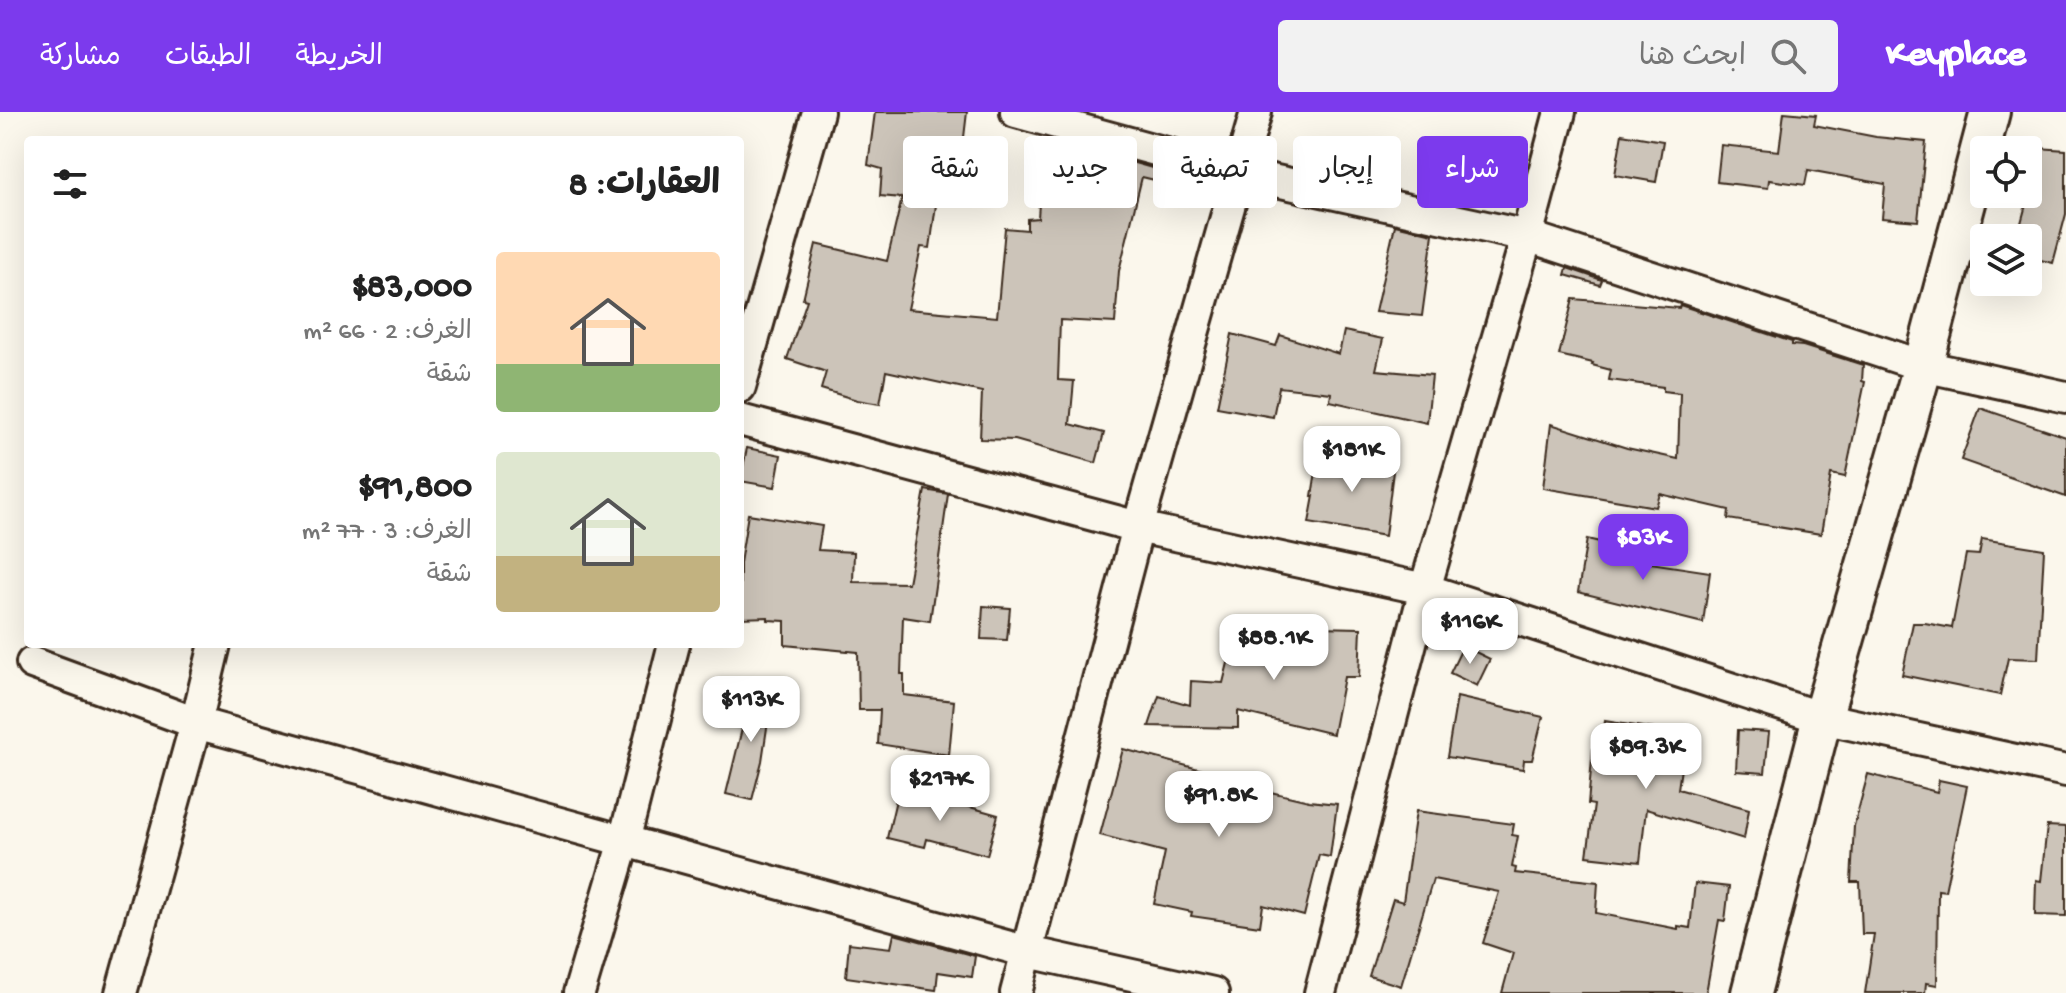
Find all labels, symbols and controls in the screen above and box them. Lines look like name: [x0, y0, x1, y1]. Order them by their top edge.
search box: [1278, 20, 1838, 92]
icon: search: [1766, 34, 1810, 78]
text: Keyplace: [1886, 34, 2026, 78]
text: ابحث هنا: [1639, 41, 1746, 76]
text: مشاركة: [40, 42, 121, 75]
text: الطبقات: [165, 42, 251, 75]
text: الخريطة: [295, 42, 383, 75]
chip: شقة: [903, 136, 1008, 208]
chip: جديد: [1024, 136, 1137, 208]
chip: تصفية: [1153, 136, 1277, 208]
chip: إيجار: [1293, 136, 1401, 208]
chip: شراء: [1417, 136, 1528, 208]
map controls: [1970, 136, 2042, 296]
button: locate: [1970, 136, 2042, 208]
icon: filters: [48, 162, 92, 206]
text: العقارات: 8: [569, 167, 720, 207]
button: layers: [1970, 224, 2042, 296]
text: $83,000: [352, 269, 472, 309]
icon: home: [560, 284, 656, 380]
text: الغرف: 2 · 66 m²: [303, 318, 472, 349]
text: شقة: [427, 361, 472, 392]
pin: $181K: [1296, 426, 1408, 494]
text: $181K: [1321, 436, 1383, 467]
text: $91,800: [358, 469, 472, 509]
icon: home: [560, 484, 656, 580]
pin: $83K: [1596, 514, 1690, 582]
text: الغرف: 3 · 77 m²: [302, 518, 472, 549]
text: $83K: [1616, 524, 1670, 555]
text: شقة: [427, 561, 472, 592]
pin: $116K: [1414, 598, 1526, 666]
text: $116K: [1440, 608, 1500, 639]
pin: $88.1K: [1209, 614, 1339, 682]
text: $88.1K: [1237, 624, 1311, 655]
pin: $113K: [695, 676, 807, 744]
text: $113K: [721, 686, 781, 717]
pin: $89.3K: [1581, 723, 1711, 791]
text: $89.3K: [1609, 733, 1683, 764]
pin: $217K: [884, 755, 996, 823]
text: $217K: [909, 765, 971, 796]
pin: $91.8K: [1154, 771, 1284, 839]
text: $91.8K: [1183, 781, 1255, 812]

